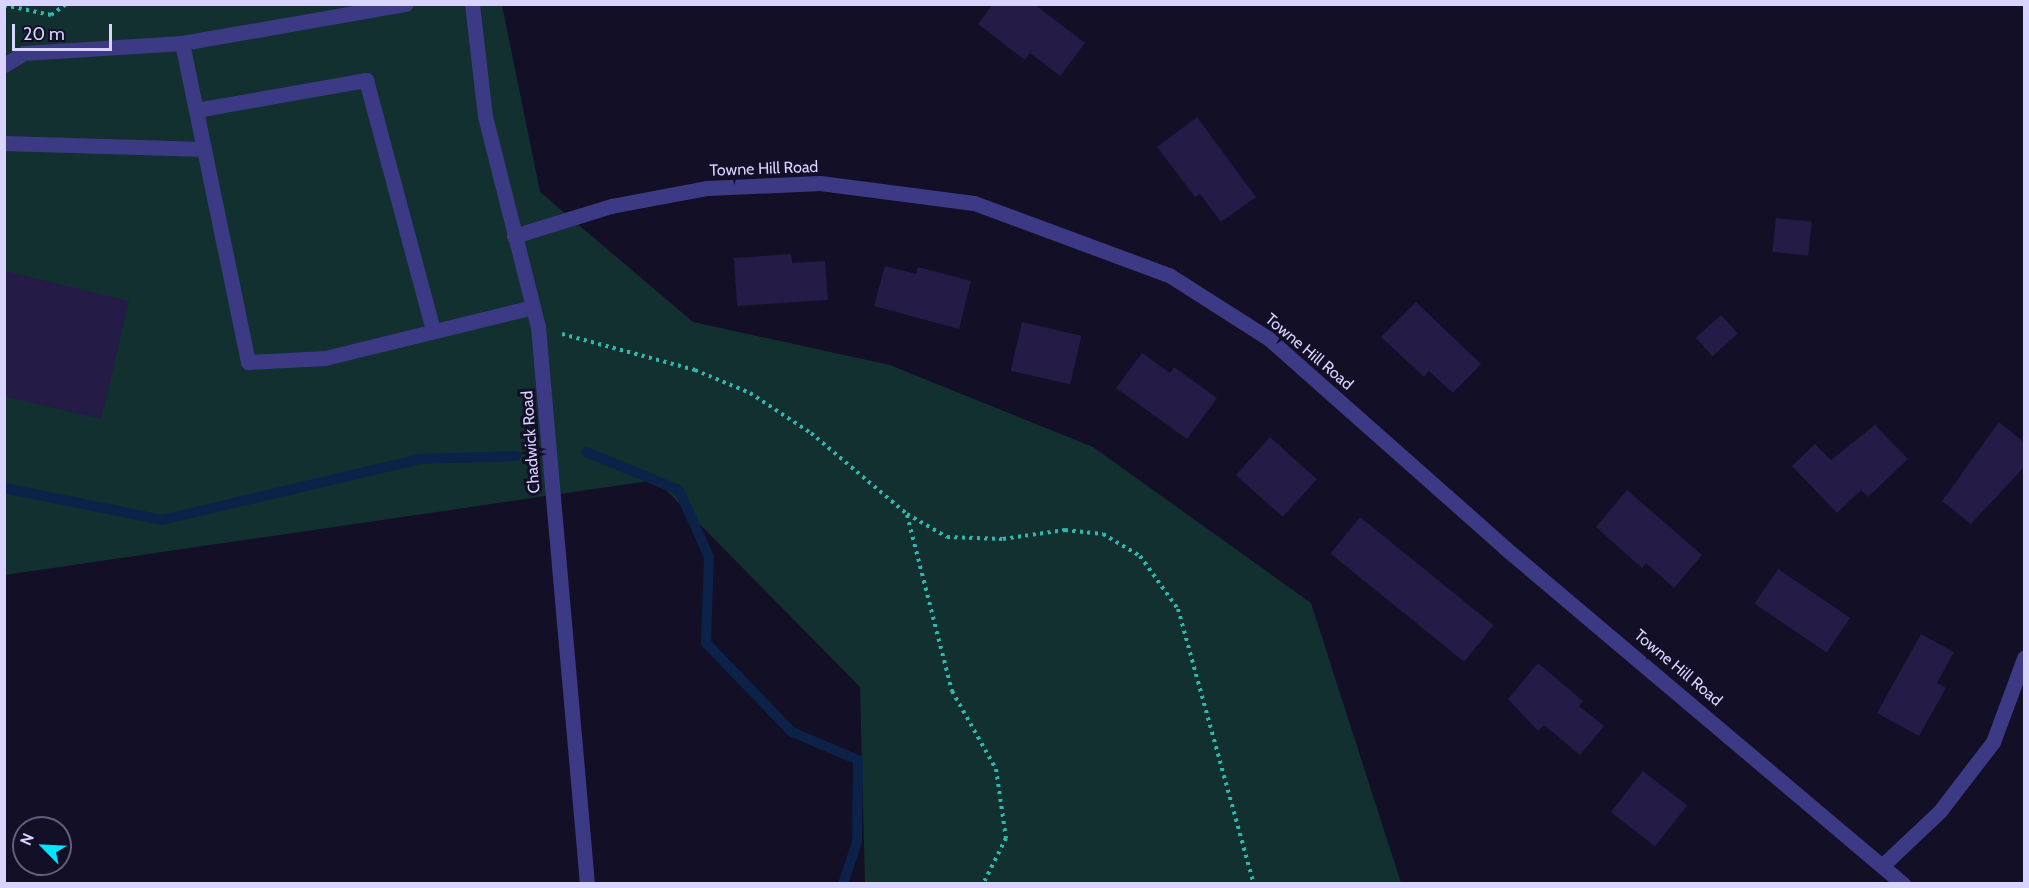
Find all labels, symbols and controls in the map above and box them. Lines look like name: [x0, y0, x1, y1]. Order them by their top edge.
scale bar: [15, 12, 116, 50]
text: 20 m: [23, 23, 65, 45]
street label: Towne Hill Road: [709, 158, 819, 180]
street label: Towne Hill Road: [1261, 310, 1357, 394]
street label: Chadwick Road: [518, 390, 544, 494]
street label: Towne Hill Road: [1630, 626, 1726, 710]
north arrow: [12, 816, 72, 876]
text: N: [16, 830, 38, 848]

